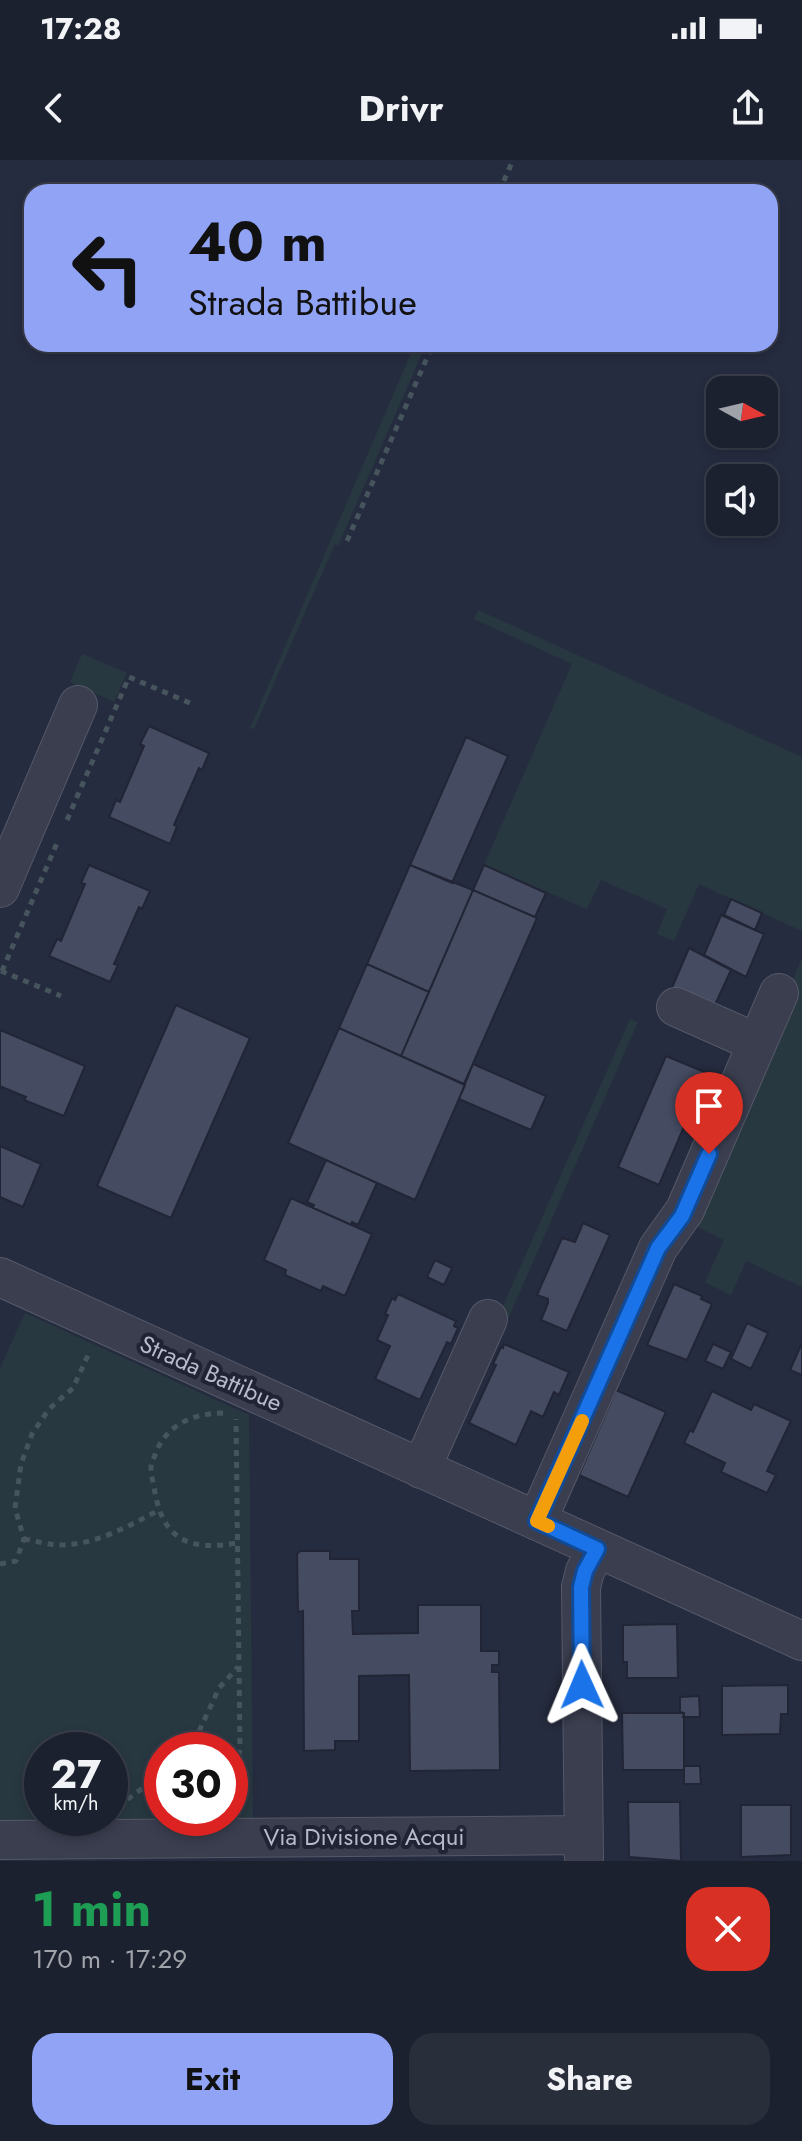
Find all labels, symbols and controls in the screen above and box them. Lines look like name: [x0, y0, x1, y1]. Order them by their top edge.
text: 17:28: [40, 7, 122, 50]
text: Drivr: [359, 82, 443, 134]
icon: back: [32, 86, 76, 130]
icon: share: [726, 86, 770, 130]
text: 40 m: [188, 201, 327, 282]
icon: left: [56, 216, 160, 320]
text: Strada Battibue: [188, 276, 417, 328]
north arrow: [706, 376, 778, 448]
map controls: [706, 376, 778, 536]
button: sound: [706, 464, 778, 536]
pin: [675, 1072, 743, 1154]
icon: arrive: [687, 1084, 731, 1128]
street label: Strada Battibue: [134, 1326, 288, 1420]
position arrow: [540, 1643, 624, 1727]
speed limit sign: 30: [144, 1732, 248, 1836]
text: 27: [51, 1745, 101, 1803]
text: km/h: [53, 1789, 99, 1818]
street label: Via Divisione Acqui: [263, 1819, 465, 1854]
text: 1 min: [32, 1875, 151, 1944]
button: close: [686, 1887, 770, 1971]
text: 170 m · 17:29: [32, 1940, 187, 1978]
button: Exit: [32, 2033, 393, 2125]
button: Share: [409, 2033, 770, 2125]

